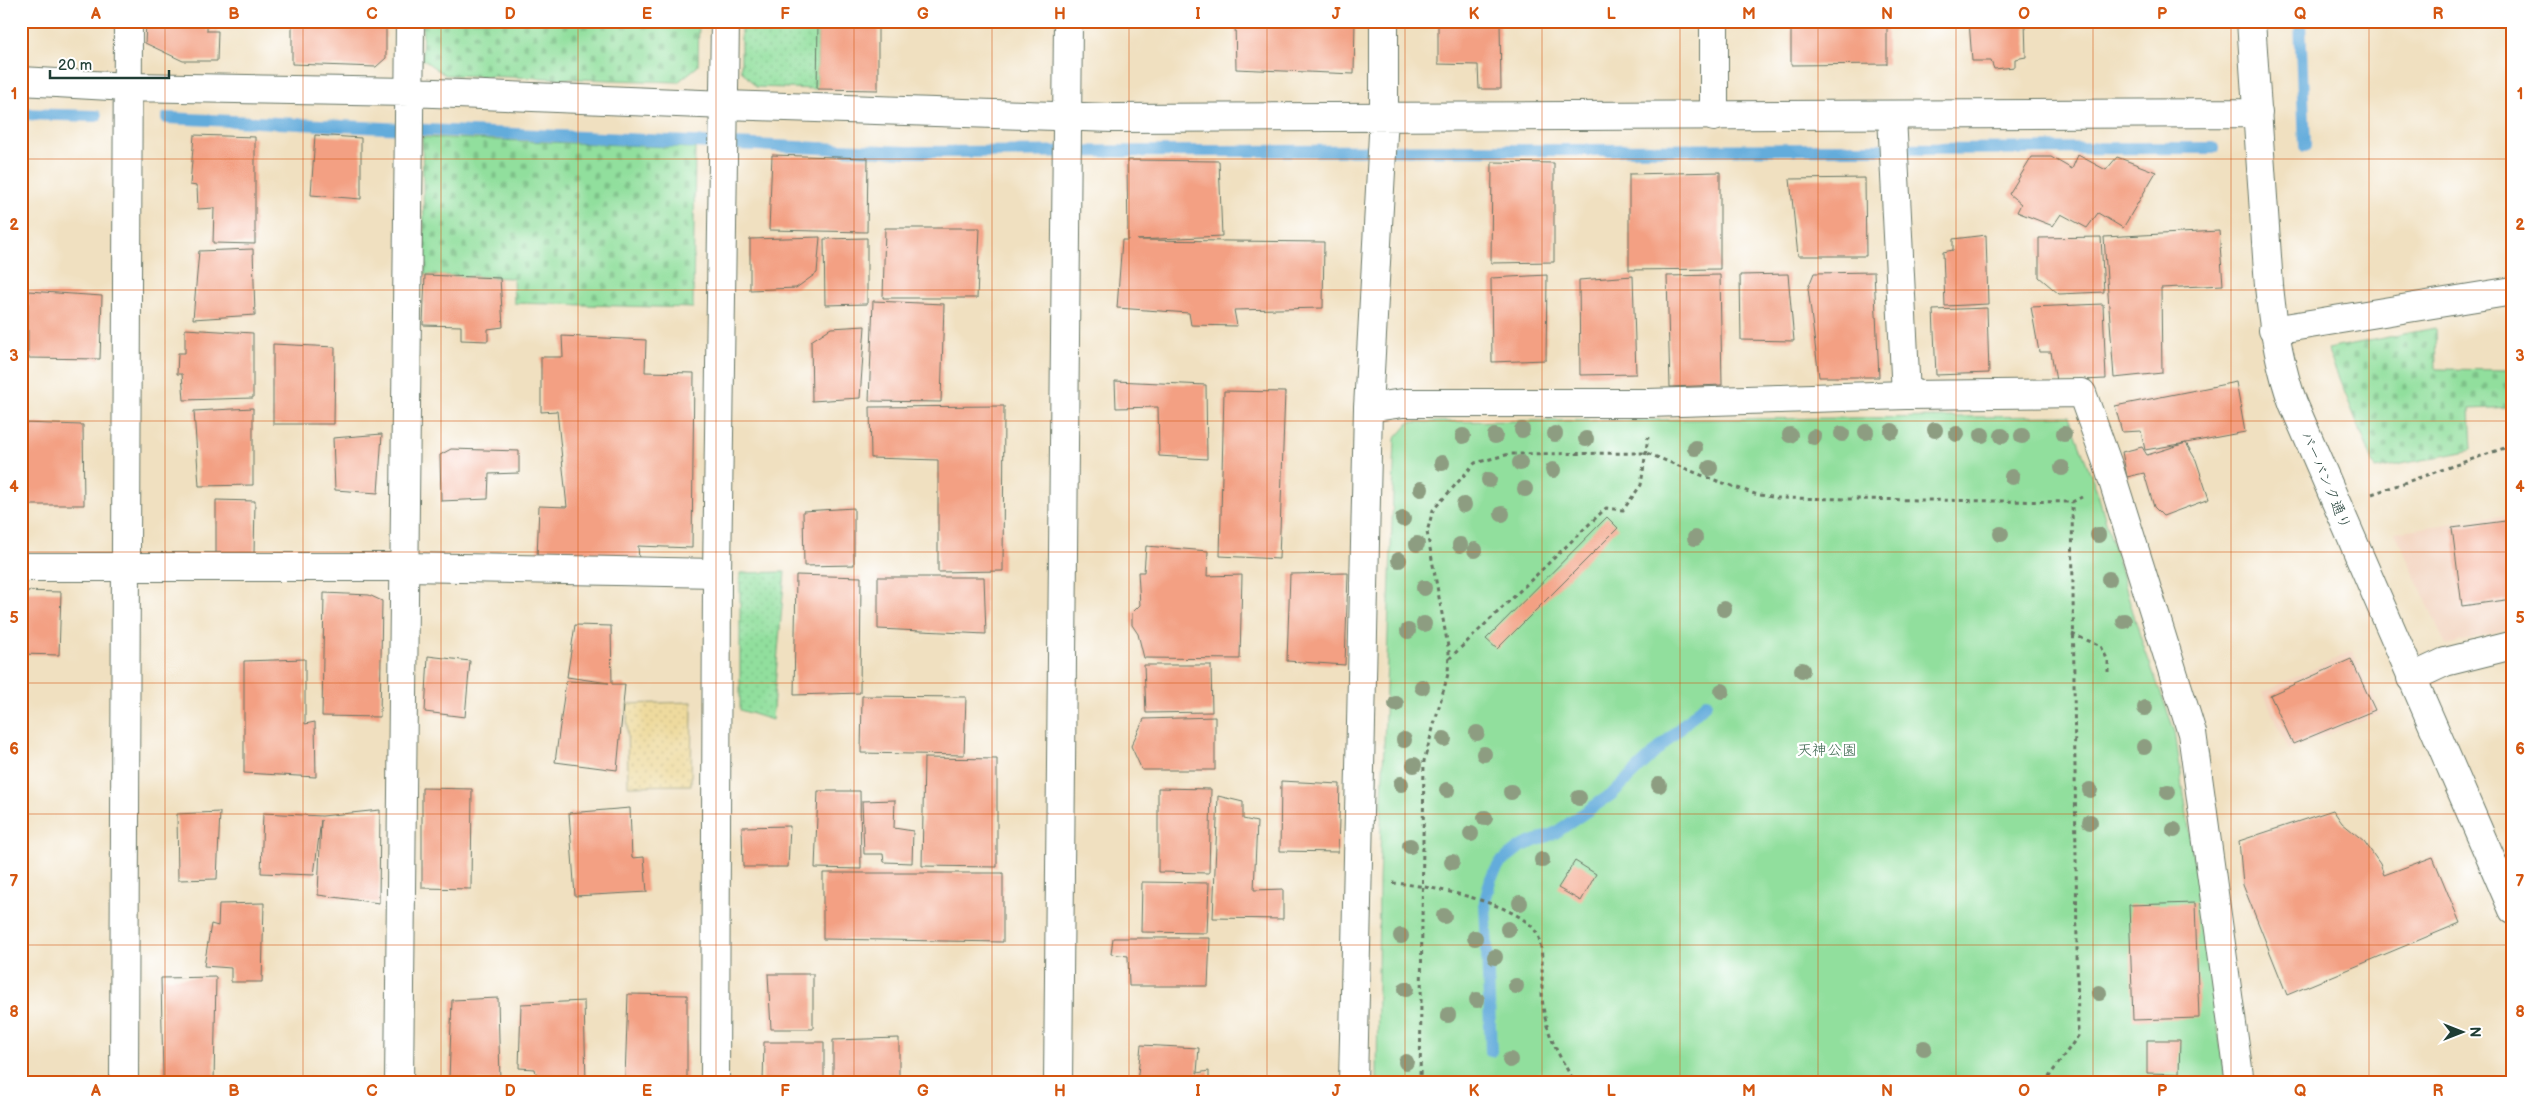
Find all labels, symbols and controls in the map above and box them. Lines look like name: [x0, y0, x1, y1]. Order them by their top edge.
text: A: [90, 5, 101, 24]
text: B: [228, 5, 240, 24]
text: C: [366, 5, 378, 24]
text: D: [504, 5, 516, 24]
text: E: [642, 5, 652, 24]
text: F: [780, 5, 790, 24]
text: G: [917, 5, 929, 24]
text: H: [1054, 5, 1066, 24]
text: I: [1195, 5, 1201, 24]
text: J: [1332, 5, 1341, 24]
text: K: [1469, 5, 1480, 24]
text: L: [1606, 5, 1616, 24]
text: M: [1742, 5, 1756, 24]
text: N: [1881, 5, 1893, 24]
text: O: [2018, 5, 2030, 24]
text: P: [2157, 5, 2167, 24]
text: Q: [2294, 5, 2306, 24]
text: R: [2433, 5, 2444, 24]
scale bar: [50, 48, 169, 80]
text: 20 m: [58, 56, 92, 75]
text: 1: [11, 85, 17, 104]
text: 1: [2517, 85, 2523, 104]
text: 2: [9, 216, 19, 235]
text: 2: [2515, 216, 2525, 235]
text: 3: [9, 347, 19, 366]
text: 3: [2515, 347, 2525, 366]
street label: バーバンク通り: [2296, 428, 2355, 532]
text: 4: [9, 478, 19, 497]
text: 4: [2515, 478, 2525, 497]
text: 5: [9, 609, 19, 628]
text: 5: [2515, 609, 2525, 628]
text: 6: [9, 740, 19, 759]
text: 6: [2515, 740, 2525, 759]
park label: 天神公園: [1797, 741, 1857, 760]
text: 7: [10, 872, 19, 891]
text: 7: [2516, 872, 2525, 891]
text: 8: [9, 1003, 19, 1022]
text: 8: [2515, 1003, 2525, 1022]
north arrow: [2436, 1006, 2486, 1056]
text: N: [2466, 1027, 2483, 1037]
text: A: [90, 1082, 101, 1101]
text: B: [228, 1082, 240, 1101]
text: C: [366, 1082, 378, 1101]
text: D: [504, 1082, 516, 1101]
text: E: [642, 1082, 652, 1101]
text: F: [780, 1082, 790, 1101]
text: G: [917, 1082, 929, 1101]
text: H: [1054, 1082, 1066, 1101]
text: I: [1195, 1082, 1201, 1101]
text: J: [1332, 1082, 1341, 1101]
text: K: [1469, 1082, 1480, 1101]
text: L: [1606, 1082, 1616, 1101]
text: M: [1742, 1082, 1756, 1101]
text: N: [1881, 1082, 1893, 1101]
text: O: [2018, 1082, 2030, 1101]
text: P: [2157, 1082, 2167, 1101]
text: Q: [2294, 1082, 2306, 1101]
text: R: [2433, 1082, 2444, 1101]

